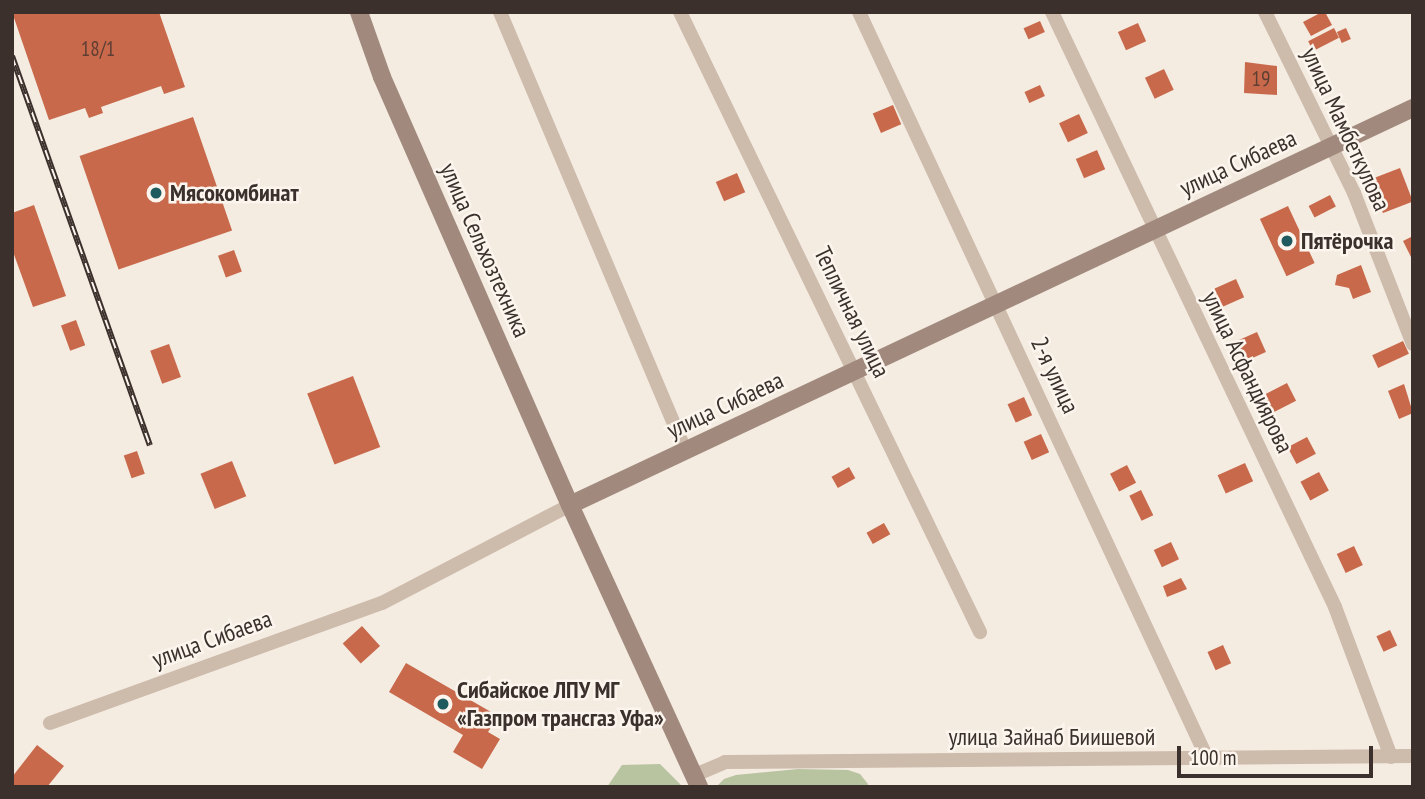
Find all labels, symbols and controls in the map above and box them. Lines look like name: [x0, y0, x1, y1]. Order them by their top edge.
house number: 18/1: [81, 36, 115, 62]
street label: улица Мамбеткулова: [1296, 43, 1396, 215]
house number: 19: [1252, 66, 1270, 92]
street label: улица Сибаева: [1175, 124, 1301, 202]
street label: улица Сельхозтехника: [434, 159, 536, 341]
place label: Мясокомбинат: [170, 179, 299, 207]
marker: Мясокомбинат: [148, 185, 164, 201]
place label: Пятёрочка: [1301, 227, 1393, 255]
marker: Пятёрочка: [1279, 233, 1295, 249]
street label: Тепличная улица: [808, 242, 896, 382]
street label: улица Асфандиярова: [1196, 286, 1300, 458]
street label: 2-я улица: [1025, 332, 1085, 418]
street label: улица Сибаева: [662, 366, 788, 444]
street label: улица Сибаева: [148, 604, 276, 674]
place label: Сибайское ЛПУ МГ «Газпром трансгаз Уфа»: [457, 676, 664, 732]
marker: Сибайское ЛПУ МГ «Газпром трансгаз Уфа»: [435, 696, 451, 712]
street label: улица Зайнаб Биишевой: [949, 723, 1155, 751]
scale bar: [1180, 732, 1376, 776]
text: 100 m: [1190, 744, 1236, 771]

